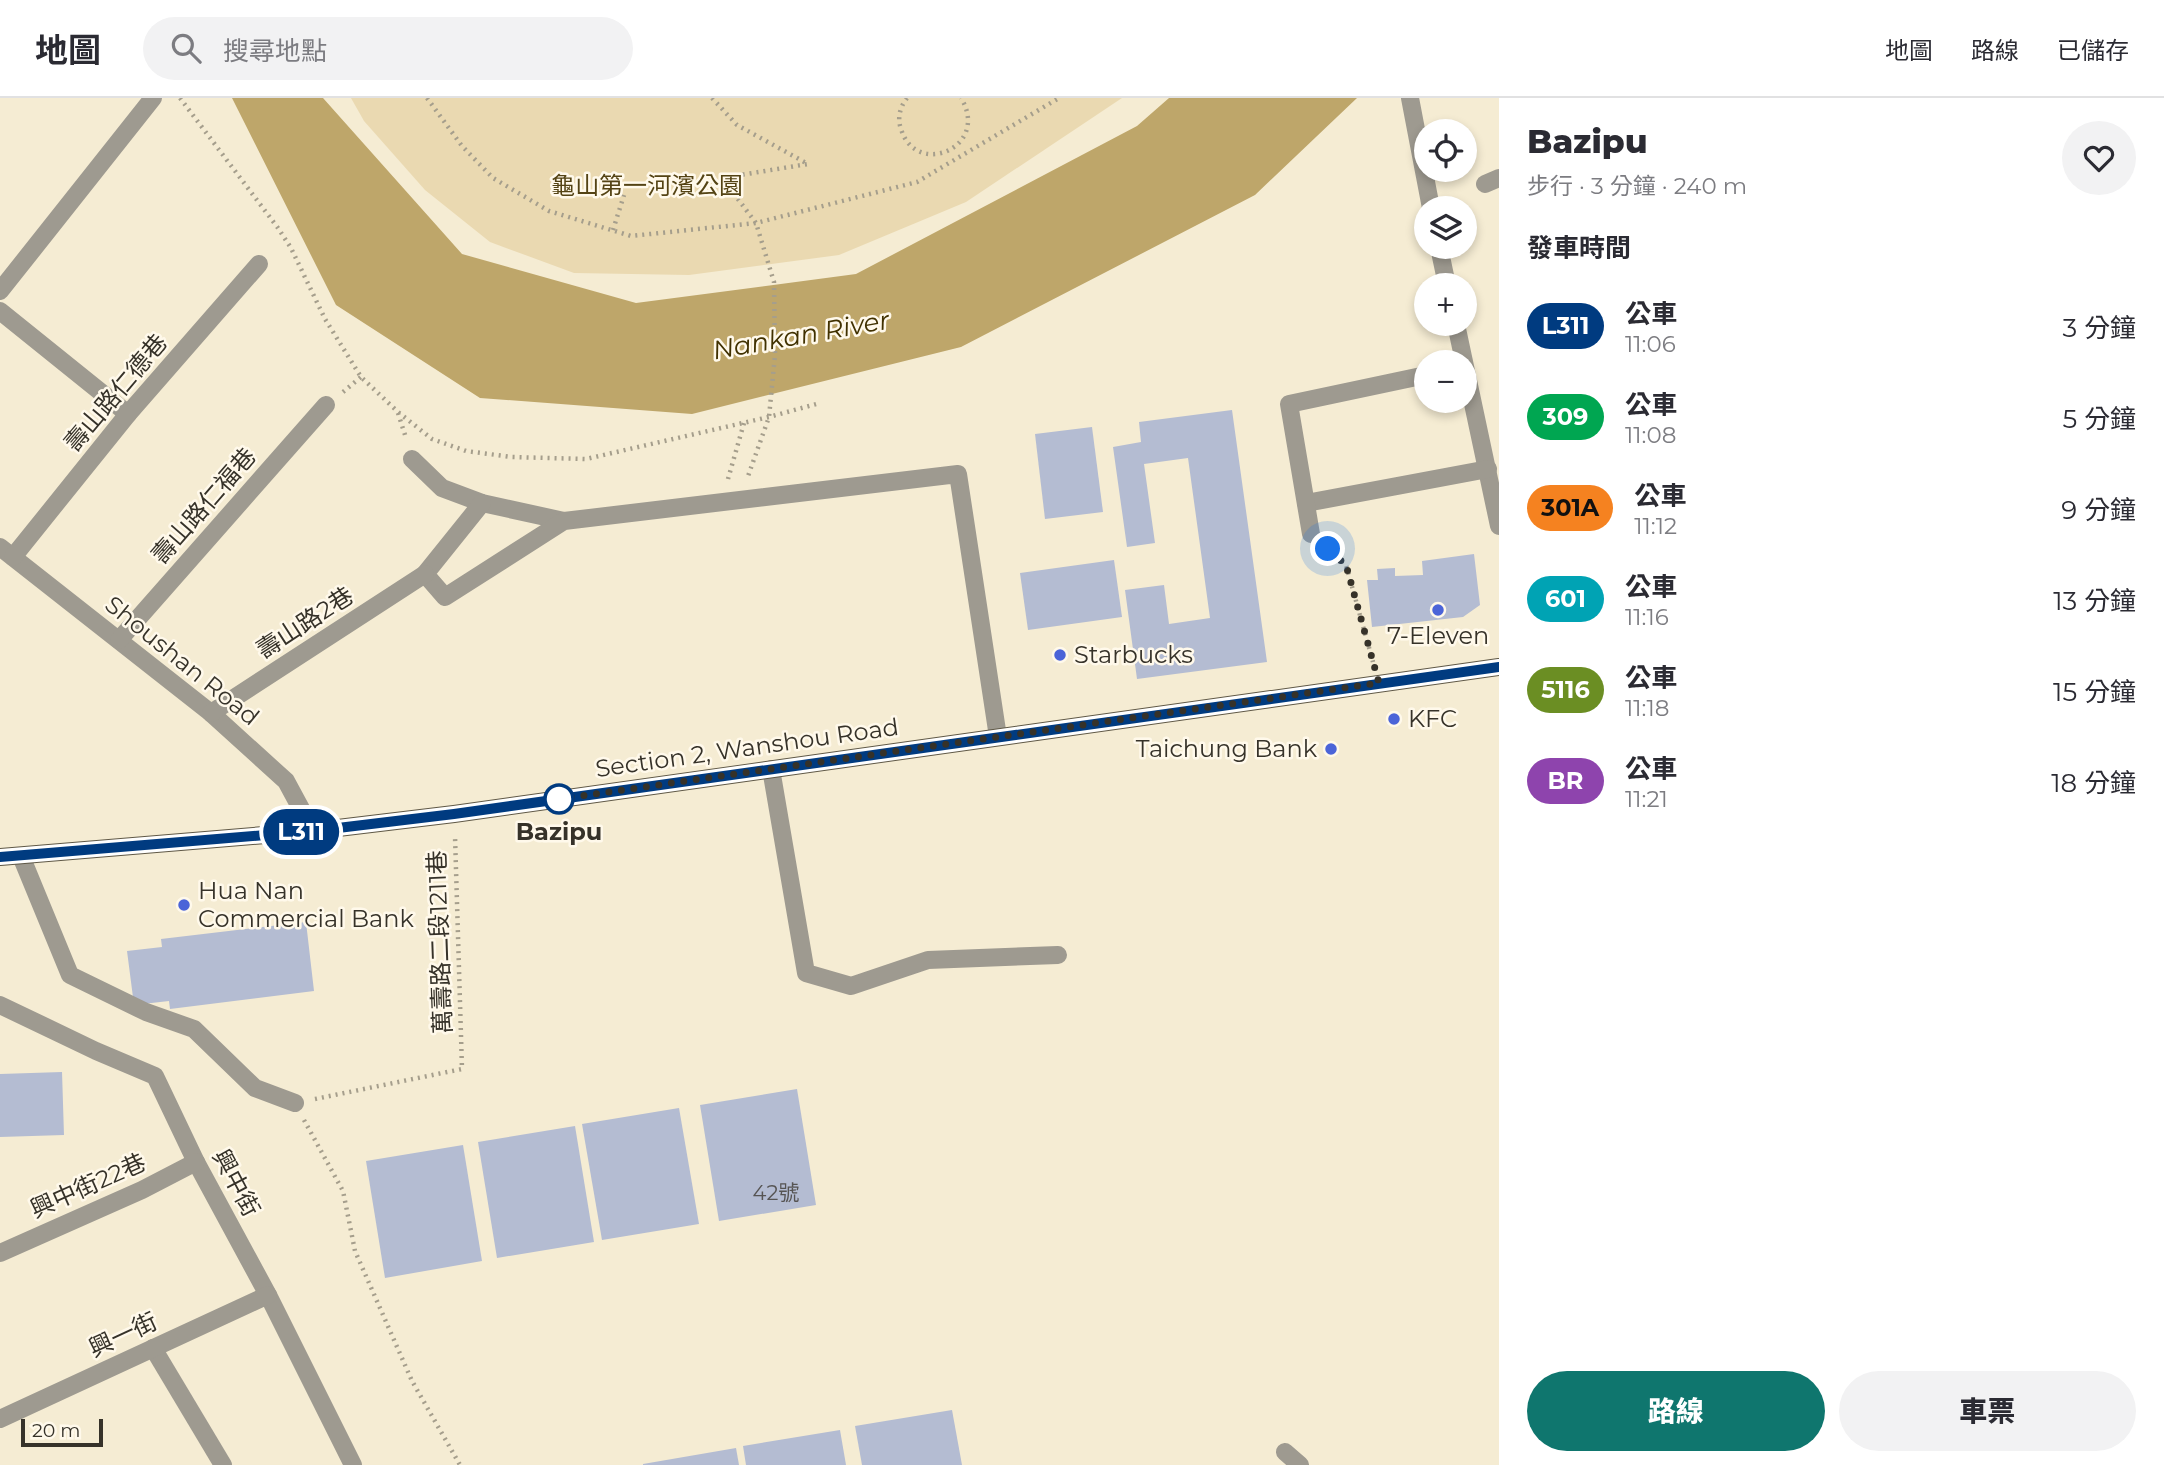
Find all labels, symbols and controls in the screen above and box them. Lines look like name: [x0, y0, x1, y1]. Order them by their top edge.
search box: [143, 17, 633, 80]
icon: search: [167, 29, 205, 67]
text: 地圖: [35, 30, 101, 70]
text: 搜尋地點: [223, 35, 327, 67]
text: 地圖: [1885, 36, 1933, 65]
text: 路線: [1971, 36, 2019, 65]
text: 已儲存: [2057, 36, 2129, 65]
map controls: [1414, 119, 1477, 413]
button: locate: [1414, 119, 1477, 182]
text: Bazipu: [1527, 121, 1648, 161]
button: heart: [2062, 121, 2136, 195]
park label: 龜山第一河濱公園: [551, 171, 743, 200]
text: 步行 · 3 分鐘 · 240 m: [1527, 172, 1747, 200]
button: layers: [1414, 196, 1477, 259]
text: 發車時間: [1527, 232, 1631, 264]
button: +: [1414, 273, 1477, 336]
text: 公車: [1625, 298, 1677, 330]
water label: Nankan River: [710, 304, 892, 366]
text: L311: [1542, 311, 1589, 340]
text: 3 分鐘: [2063, 312, 2136, 344]
street label: 壽山路仁德巷: [58, 328, 173, 457]
text: 11:06: [1625, 330, 1676, 358]
button: −: [1414, 350, 1477, 413]
text: 公車: [1625, 389, 1677, 421]
text: 309: [1543, 402, 1588, 431]
text: 5 分鐘: [2062, 403, 2136, 435]
text: 11:08: [1625, 421, 1676, 449]
street label: 壽山路仁福巷: [145, 442, 262, 570]
text: 公車: [1634, 480, 1686, 512]
text: 301A: [1541, 493, 1599, 522]
text: 9 分鐘: [2061, 494, 2136, 526]
text: 11:12: [1634, 512, 1677, 540]
your location: [1310, 531, 1345, 566]
text: 公車: [1625, 571, 1677, 603]
street label: 壽山路2巷: [251, 581, 359, 665]
text: 601: [1545, 584, 1586, 613]
text: 13 分鐘: [2053, 585, 2136, 617]
street label: Shoushan Road: [100, 590, 265, 732]
marker: 7-Eleven: [1430, 602, 1446, 618]
text: 11:16: [1625, 603, 1669, 631]
place label: 7-Eleven: [1387, 621, 1489, 650]
place label: Starbucks: [1074, 640, 1193, 669]
marker: Starbucks: [1052, 647, 1068, 663]
text: 公車: [1625, 662, 1677, 694]
text: 5116: [1541, 675, 1590, 704]
text: 15 分鐘: [2053, 676, 2136, 708]
text: 11:18: [1625, 694, 1669, 722]
place label: KFC: [1408, 704, 1457, 733]
marker: KFC: [1386, 711, 1402, 727]
street label: Section 2, Wanshou Road: [593, 712, 900, 783]
place label: Taichung Bank: [1136, 734, 1318, 763]
marker: Taichung Bank: [1323, 741, 1339, 757]
text: 公車: [1625, 753, 1677, 785]
text: BR: [1548, 766, 1584, 795]
text: 18 分鐘: [2051, 767, 2136, 799]
marker: Bazipu: [544, 784, 574, 814]
text: 11:21: [1625, 785, 1668, 813]
line badge: L311: [252, 809, 350, 855]
text: L311: [277, 817, 325, 846]
place label: Bazipu: [516, 817, 602, 846]
street label: 萬壽路二段1211巷: [422, 850, 457, 1034]
place label: Hua Nan Commercial Bank: [198, 876, 414, 933]
marker: Hua Nan Commercial Bank: [176, 897, 192, 913]
street label: 興中街: [207, 1144, 266, 1221]
street label: 興中街22巷: [26, 1147, 150, 1224]
house number: 42號: [753, 1180, 799, 1205]
street label: 興一街: [84, 1306, 162, 1363]
button: 路線: [1527, 1371, 1825, 1451]
button: 車票: [1839, 1371, 2136, 1451]
scale bar: [21, 1416, 103, 1448]
text: 20 m: [32, 1419, 80, 1442]

